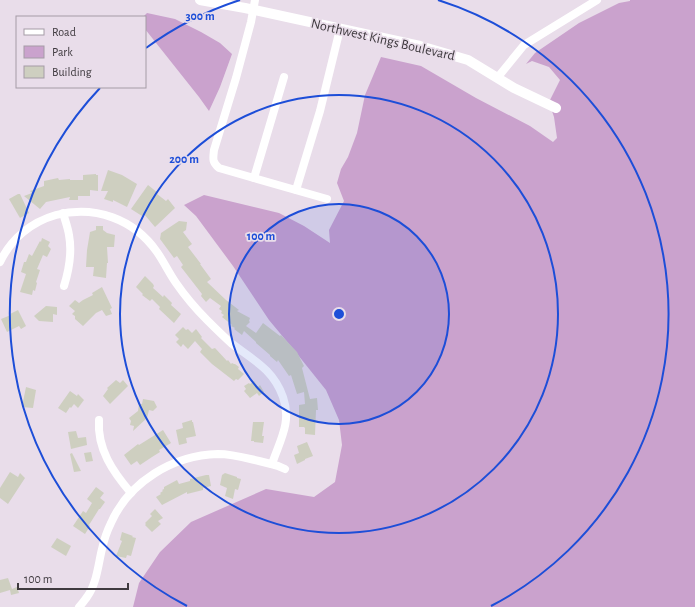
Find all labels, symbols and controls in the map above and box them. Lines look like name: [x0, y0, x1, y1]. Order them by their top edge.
text: 300 m: [185, 10, 215, 22]
legend: [16, 16, 146, 88]
street label: Northwest Kings Boulevard: [310, 17, 456, 63]
text: Road: [52, 26, 76, 38]
text: Park: [52, 46, 73, 58]
text: Building: [52, 66, 92, 78]
text: 200 m: [169, 153, 199, 165]
text: 100 m: [247, 230, 275, 242]
centre of rings: [332, 307, 346, 321]
scale bar: [18, 565, 128, 591]
text: 100 m: [24, 573, 52, 585]

